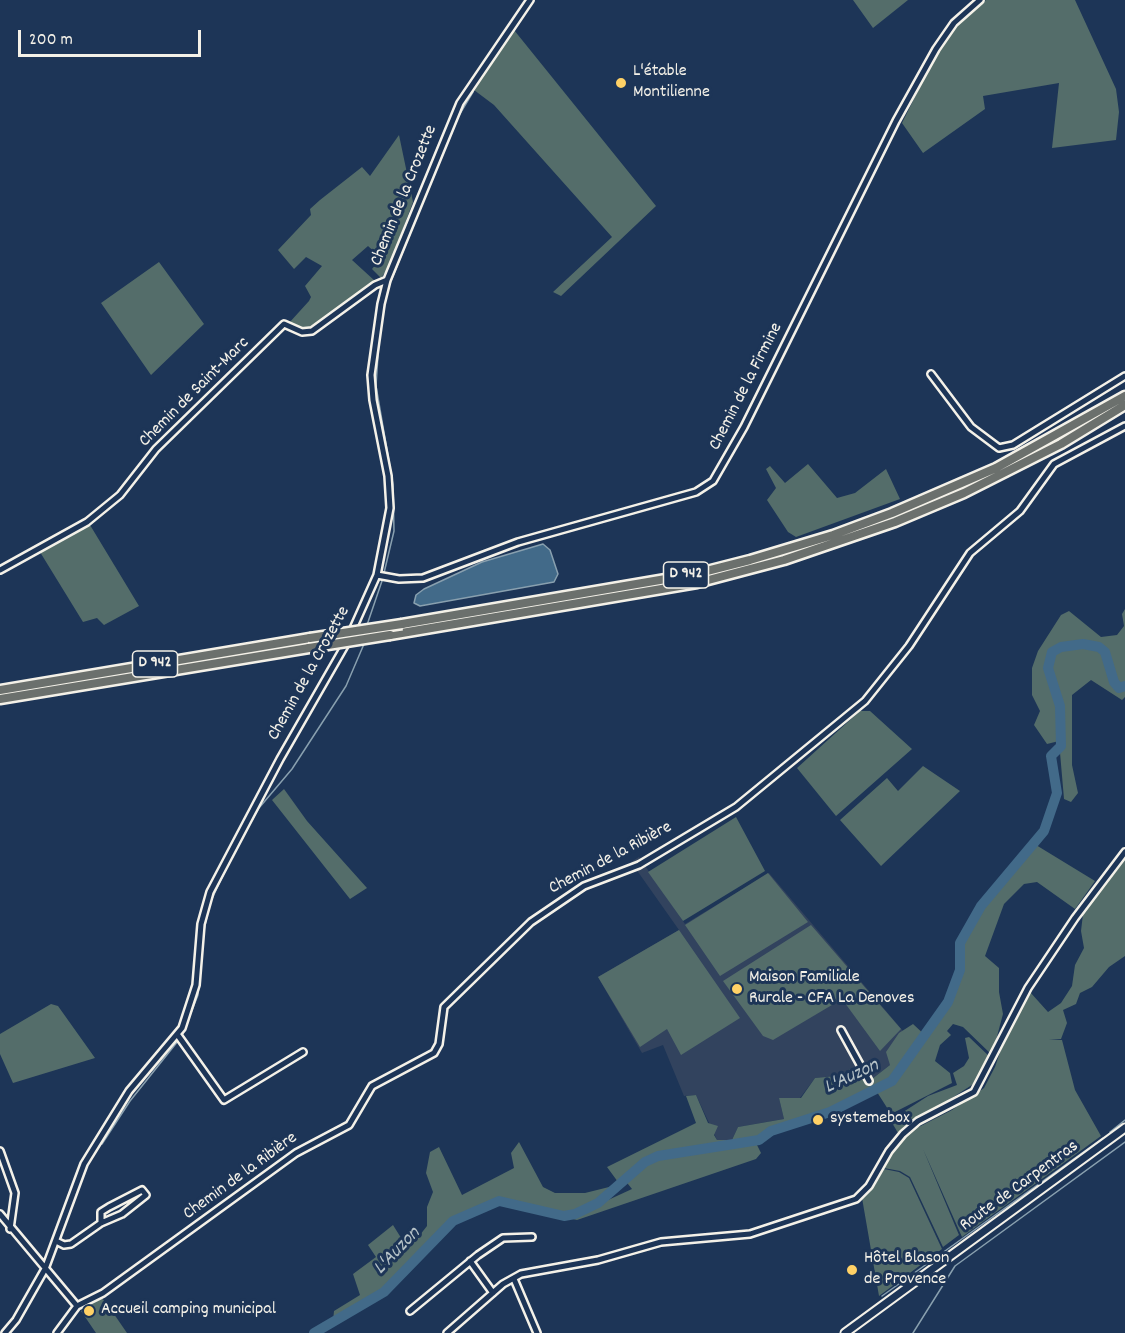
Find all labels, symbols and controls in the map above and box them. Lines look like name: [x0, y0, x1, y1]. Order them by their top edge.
scale bar: [21, 18, 204, 56]
text: 200 m: [29, 28, 73, 53]
place label: L'étable Montilienne: [633, 62, 710, 104]
marker: L'étable Montilienne: [614, 76, 628, 90]
street label: Chemin de la Crozette: [367, 122, 443, 270]
street label: Chemin de la Firmine: [706, 320, 788, 454]
street label: Chemin de Saint-Marc: [135, 333, 255, 453]
road number: D 942: [664, 562, 708, 588]
street label: Chemin de la Crozette: [264, 603, 356, 745]
road number: D 942: [132, 651, 178, 677]
street label: Chemin de la Ribière: [546, 818, 676, 900]
place label: Maison Familiale Rurale - CFA La Denoves: [749, 968, 915, 1010]
marker: Maison Familiale Rurale - CFA La Denoves: [730, 982, 744, 996]
water label: L'Auzon: [821, 1055, 883, 1101]
place label: systemebox: [830, 1109, 910, 1131]
marker: systemebox: [811, 1113, 825, 1127]
street label: Chemin de la Ribière: [180, 1128, 302, 1226]
street label: Route de Carpentras: [956, 1137, 1084, 1237]
water label: L'Auzon: [369, 1223, 427, 1281]
place label: Hôtel Blason de Provence: [864, 1249, 949, 1292]
marker: Hôtel Blason de Provence: [845, 1263, 859, 1277]
place label: Accueil camping municipal: [101, 1300, 276, 1322]
marker: Accueil camping municipal: [82, 1304, 96, 1318]

